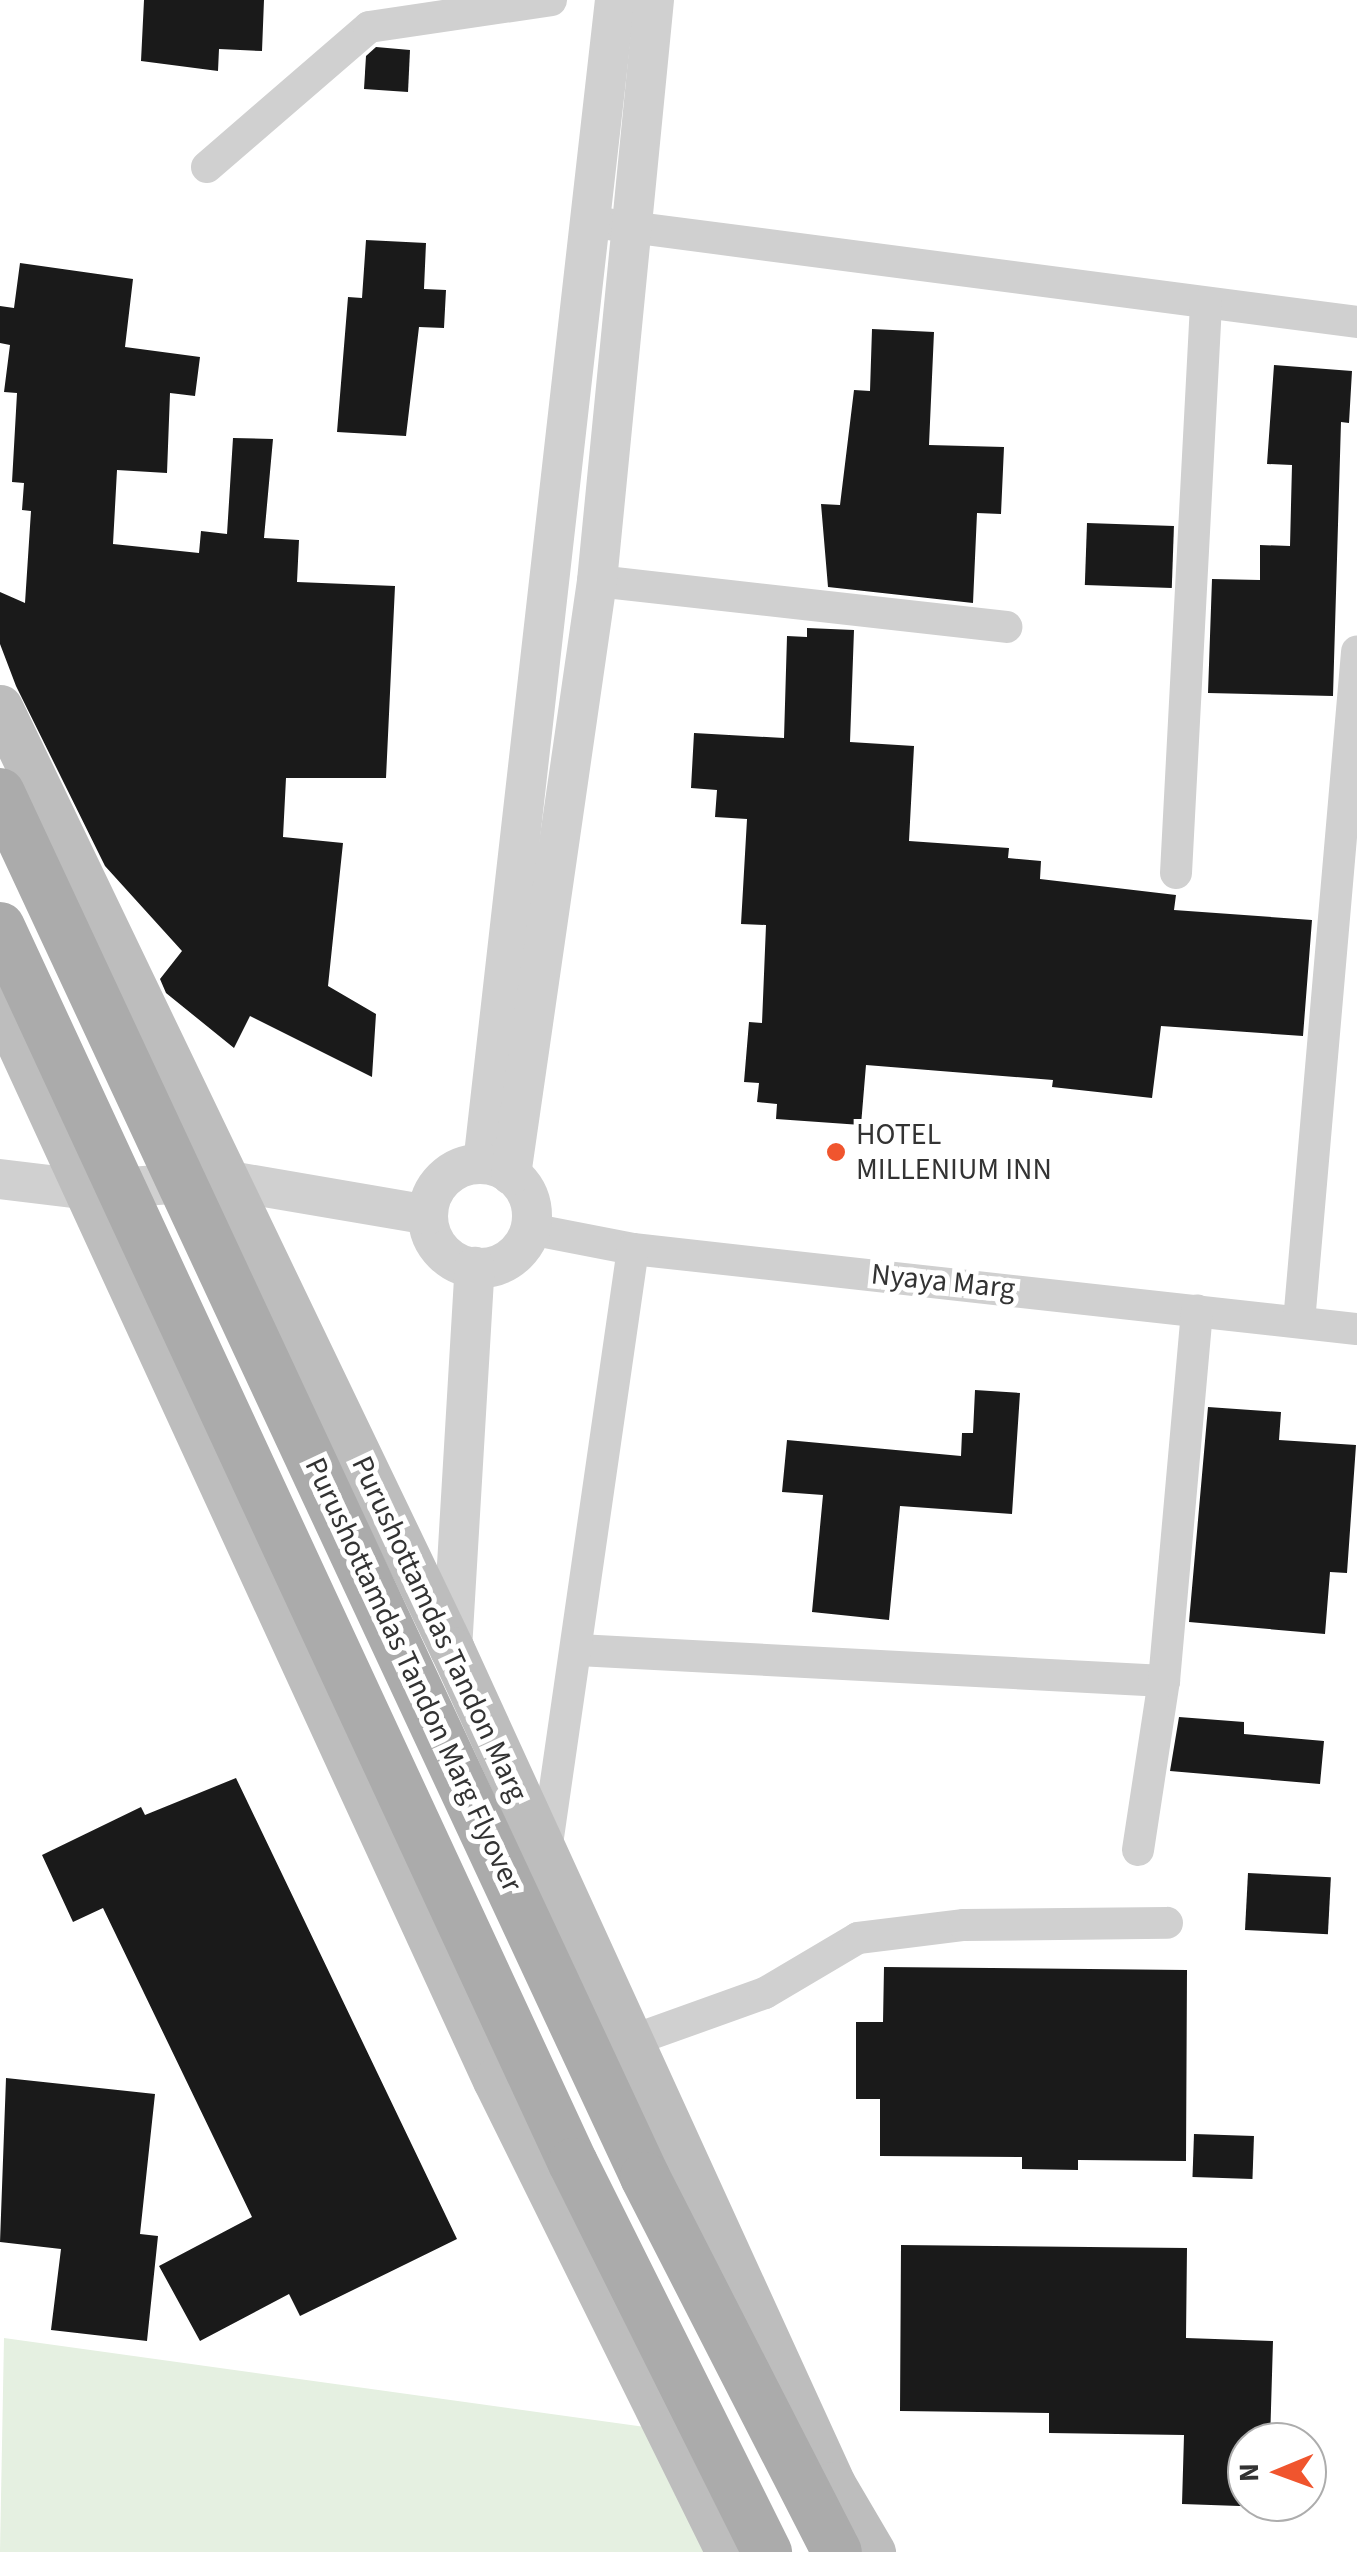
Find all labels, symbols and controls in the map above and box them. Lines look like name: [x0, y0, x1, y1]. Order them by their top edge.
place label: HOTEL MILLENIUM INN: [856, 1117, 1052, 1188]
marker: HOTEL MILLENIUM INN: [825, 1141, 847, 1163]
street label: Nyaya Marg: [869, 1257, 1017, 1307]
street label: Purushottamdas Tandon Marg: [343, 1451, 535, 1807]
street label: Purushottamdas Tandon Marg Flyover: [296, 1452, 530, 1898]
north arrow: [1227, 2422, 1327, 2522]
text: N: [1229, 2463, 1269, 2482]

